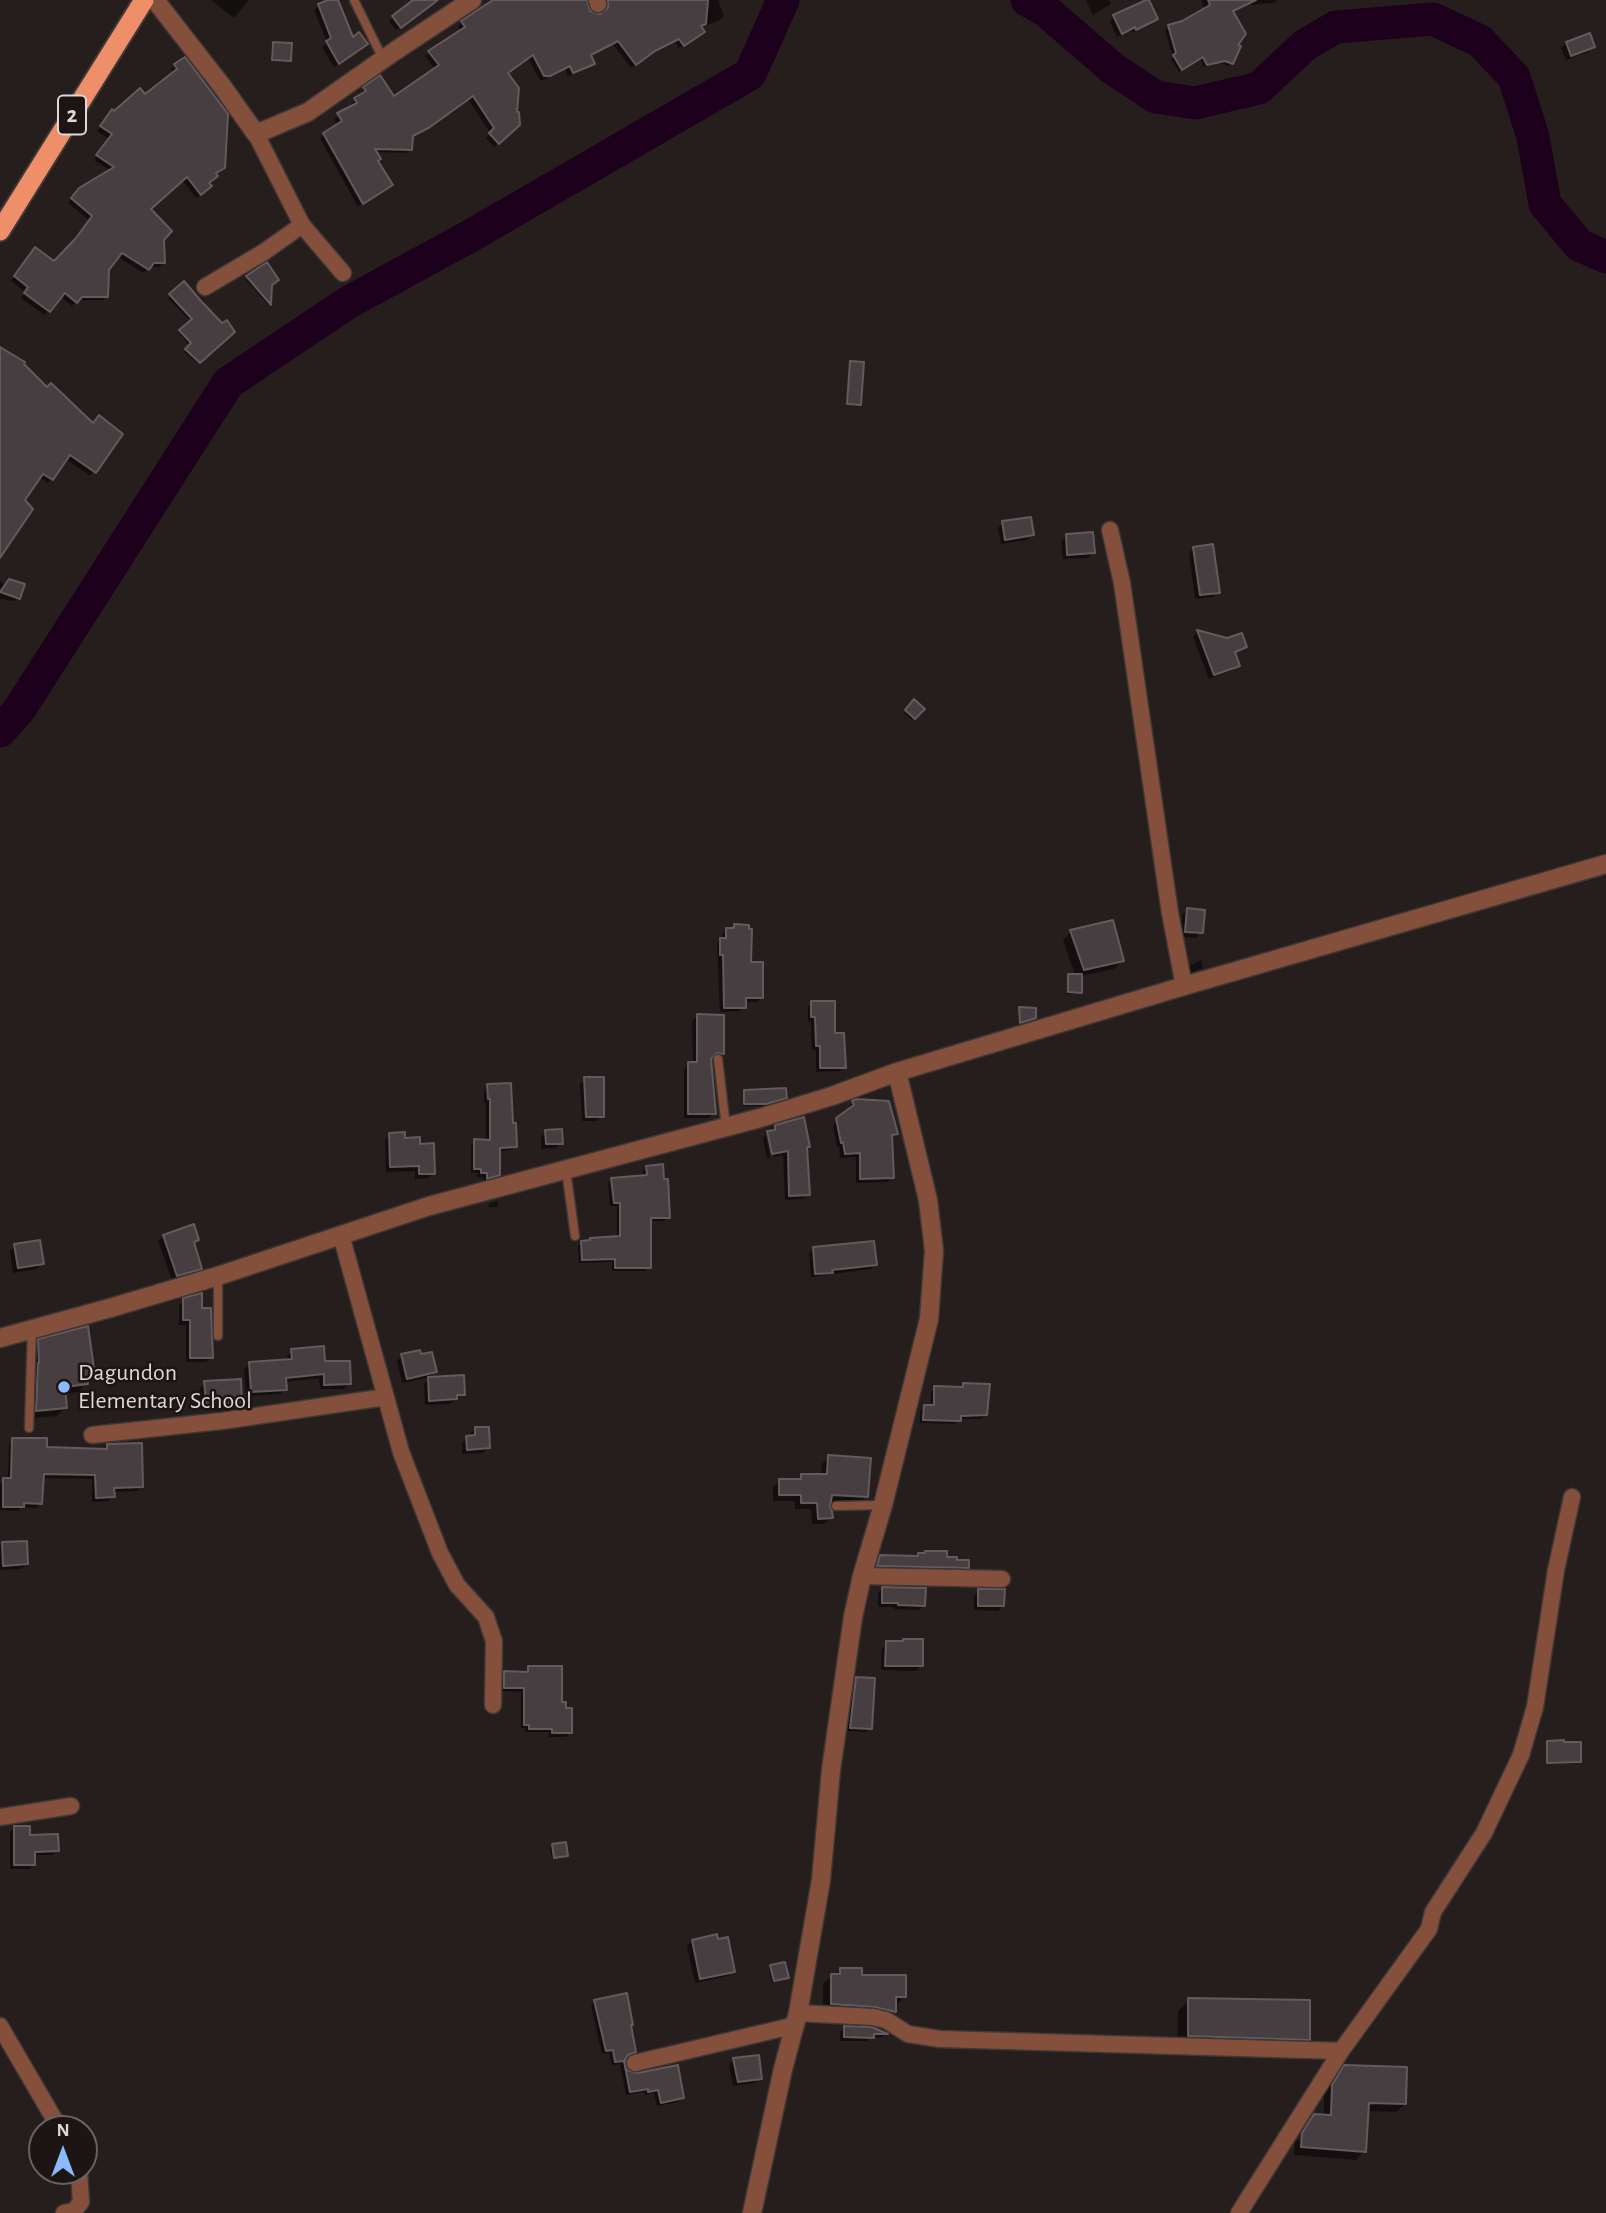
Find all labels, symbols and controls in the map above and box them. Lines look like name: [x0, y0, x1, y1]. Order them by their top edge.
road number: 2: [58, 96, 86, 134]
place label: Dagundon Elementary School: [78, 1359, 252, 1415]
marker: Dagundon Elementary School: [56, 1379, 72, 1395]
north arrow: [28, 2115, 98, 2185]
text: N: [56, 2121, 70, 2140]

